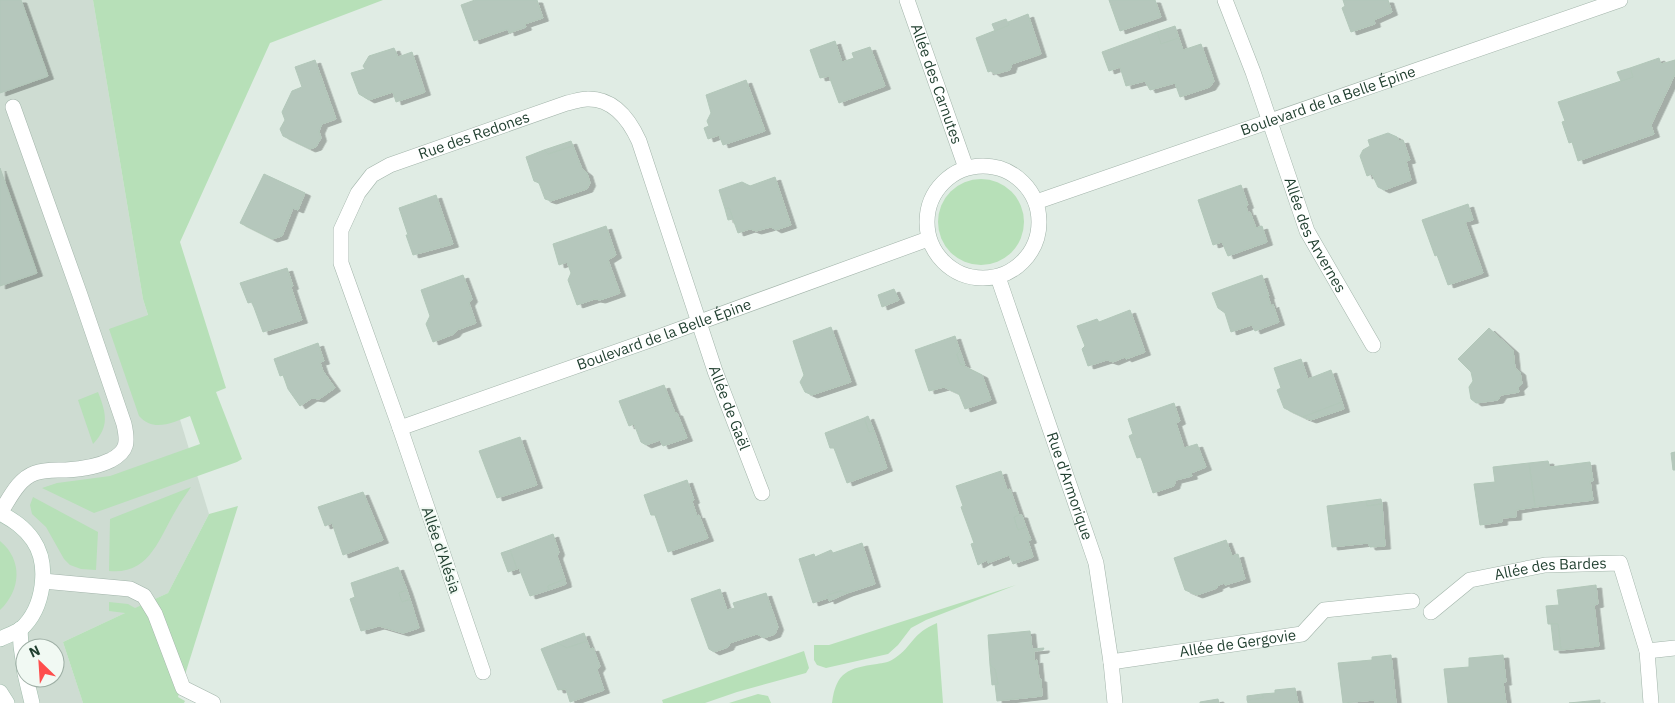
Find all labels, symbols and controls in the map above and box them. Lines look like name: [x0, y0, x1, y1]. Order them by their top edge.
street label: Allée des Carnutes: [907, 21, 967, 147]
street label: Boulevard de la Belle Épine: [1238, 61, 1418, 140]
street label: Rue des Redones: [416, 107, 532, 163]
street label: Allée des Arvernes: [1280, 175, 1351, 296]
street label: Boulevard de la Belle Épine: [574, 294, 754, 374]
street label: Allée de Gaël: [705, 363, 755, 453]
street label: Rue d'Armorique: [1043, 429, 1097, 542]
street label: Allée d'Alésia: [418, 504, 465, 596]
street label: Allée des Bardes: [1493, 553, 1607, 584]
street label: Allée de Gergovie: [1178, 625, 1297, 661]
north arrow: [15, 638, 65, 688]
text: N: [26, 641, 43, 662]

